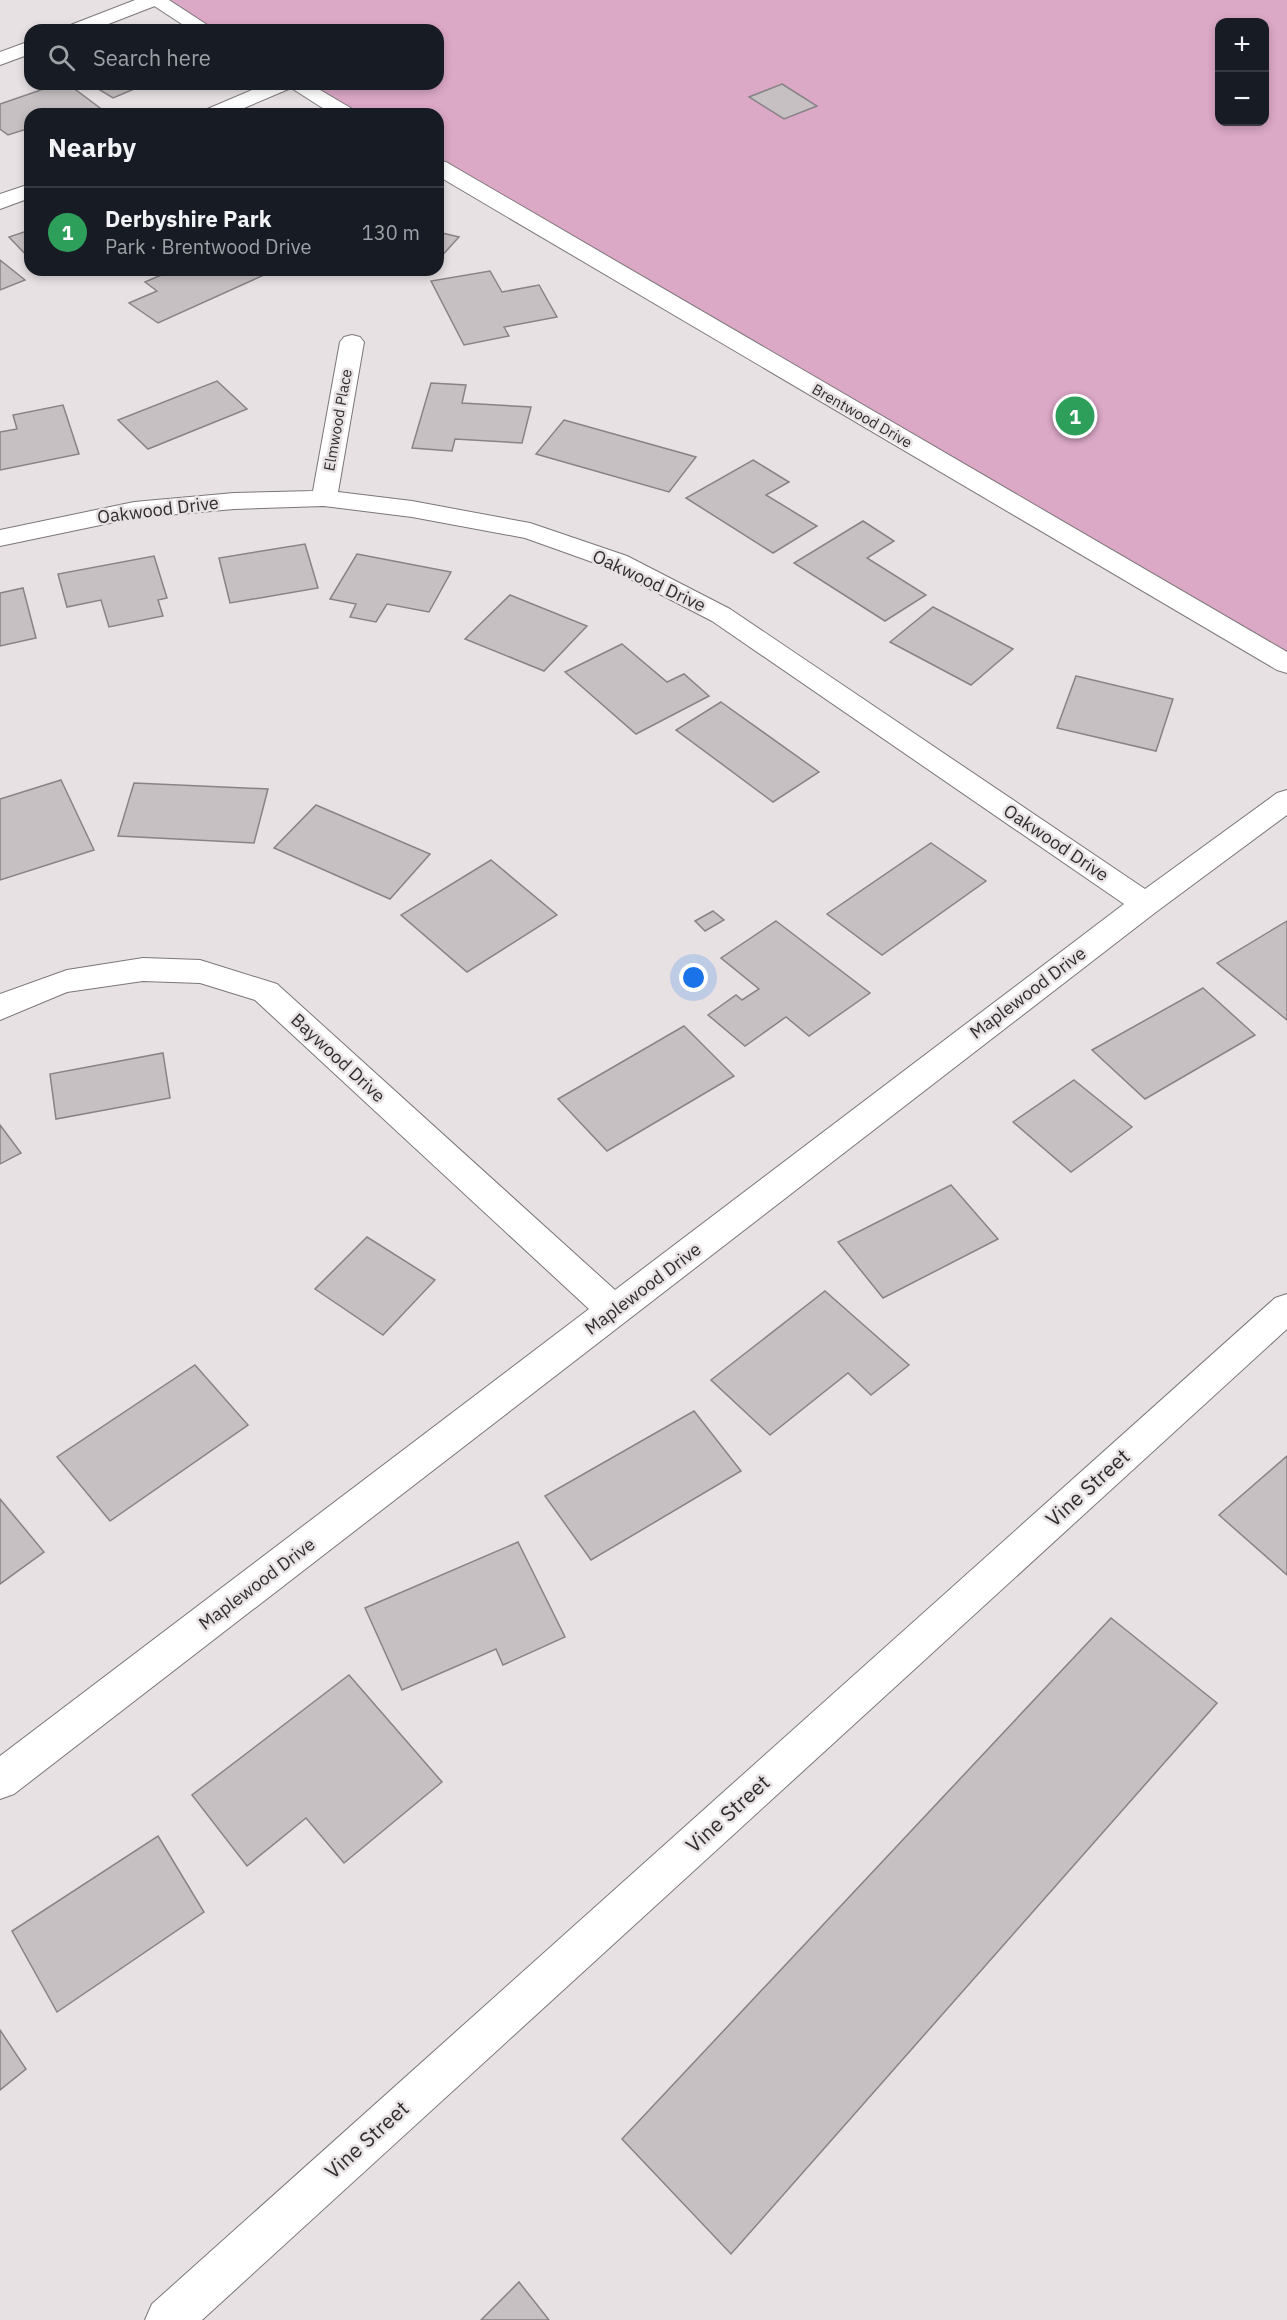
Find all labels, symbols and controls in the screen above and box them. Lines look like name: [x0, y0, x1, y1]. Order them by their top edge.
map controls: [1215, 18, 1269, 126]
button: +: [1215, 18, 1269, 72]
search box: [24, 24, 444, 90]
icon: search: [45, 41, 78, 74]
text: Search here: [93, 43, 211, 72]
button: −: [1215, 72, 1269, 126]
text: Nearby: [48, 130, 136, 164]
text: Derbyshire Park: [105, 204, 271, 233]
text: 1: [62, 219, 74, 246]
text: 130 m: [362, 219, 420, 246]
text: Park · Brentwood Drive: [105, 233, 312, 260]
street label: Elmwood Place: [319, 367, 356, 472]
street label: Brentwood Drive: [809, 379, 916, 452]
pin: 1: [1056, 394, 1094, 438]
street label: Oakwood Drive: [96, 491, 220, 528]
street label: Oakwood Drive: [589, 544, 710, 617]
street label: Oakwood Drive: [999, 799, 1113, 886]
street label: Maplewood Drive: [965, 941, 1091, 1044]
your location: [679, 963, 708, 992]
street label: Baywood Drive: [286, 1008, 390, 1107]
street label: Maplewood Drive: [580, 1237, 706, 1340]
street label: Vine Street: [1039, 1442, 1135, 1532]
street label: Maplewood Drive: [194, 1532, 320, 1635]
street label: Vine Street: [679, 1768, 775, 1858]
street label: Vine Street: [318, 2094, 414, 2184]

